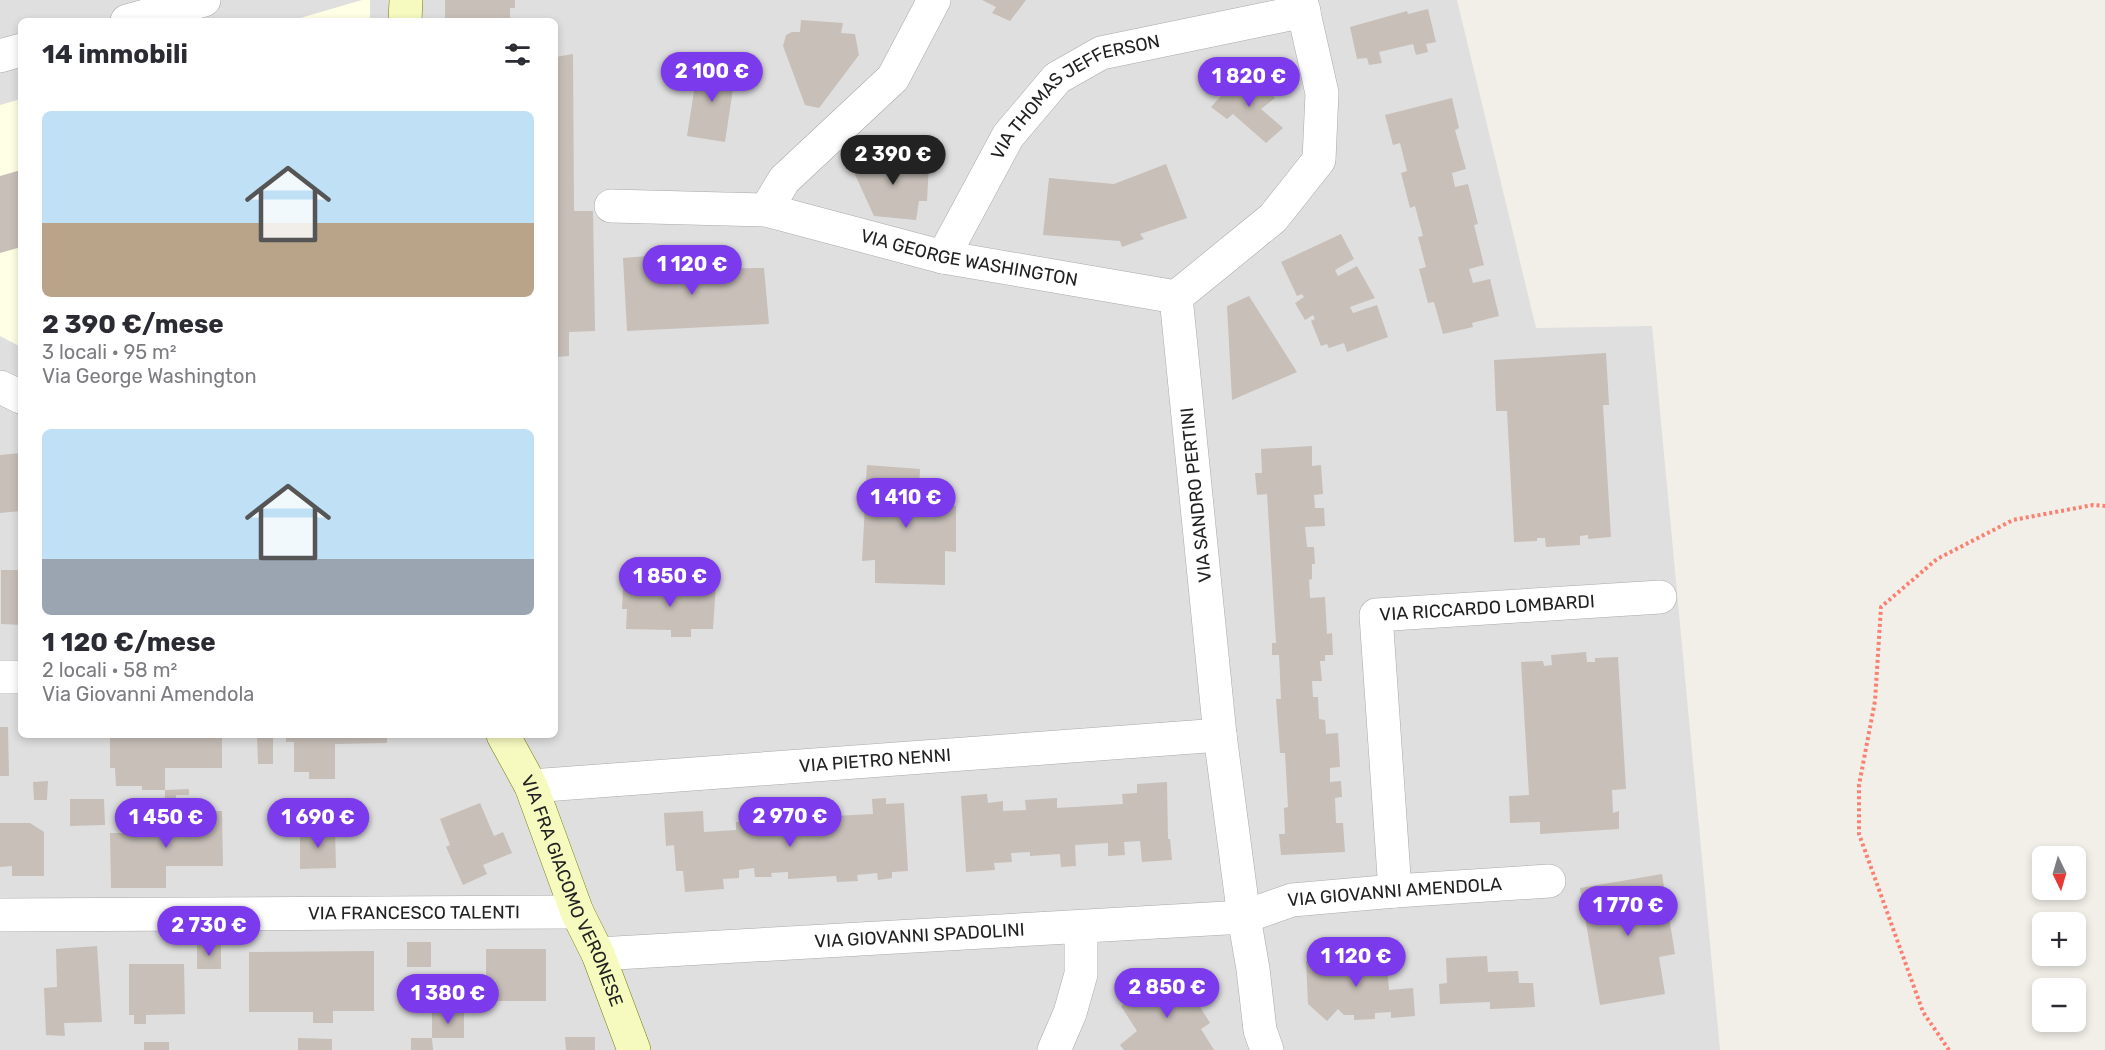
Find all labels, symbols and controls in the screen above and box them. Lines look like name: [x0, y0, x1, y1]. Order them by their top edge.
street label: VIA THOMAS JEFFERSON: [986, 30, 1162, 163]
icon: filters: [501, 38, 534, 71]
text: 14 immobili: [42, 39, 188, 70]
pin: 2 100 €: [657, 52, 767, 103]
pin: 1 820 €: [1194, 57, 1304, 108]
text: 2 100 €: [675, 59, 749, 83]
text: 1 820 €: [1212, 64, 1286, 88]
pin: 2 390 €: [838, 135, 948, 186]
text: 2 390 €: [855, 142, 931, 166]
icon: home: [234, 150, 342, 258]
street label: VIA GEORGE WASHINGTON: [858, 225, 1079, 291]
pin: 1 120 €: [637, 245, 747, 296]
text: 1 120 €: [657, 252, 727, 276]
text: 2 390 €/mese: [42, 309, 224, 340]
text: 3 locali · 95 m²: [42, 340, 177, 364]
text: Via George Washington: [42, 364, 257, 388]
street label: VIA SANDRO PERTINI: [1176, 406, 1216, 584]
icon: home: [234, 468, 342, 576]
pin: 1 410 €: [851, 478, 961, 529]
text: 1 410 €: [871, 485, 941, 509]
pin: 1 850 €: [615, 557, 725, 608]
text: 1 850 €: [633, 564, 707, 588]
street label: VIA RICCARDO LOMBARDI: [1379, 590, 1595, 626]
text: 1 120 €/mese: [42, 627, 216, 658]
text: 2 locali · 58 m²: [42, 658, 177, 682]
text: Via Giovanni Amendola: [42, 682, 254, 706]
street label: VIA PIETRO NENNI: [798, 744, 952, 777]
street label: VIA FRA GIACOMO VERONESE: [516, 771, 628, 1010]
pin: 2 970 €: [735, 797, 845, 848]
pin: 1 450 €: [111, 798, 221, 849]
pin: 1 690 €: [263, 798, 373, 849]
text: 2 970 €: [752, 804, 828, 828]
text: 1 450 €: [129, 805, 203, 829]
text: 1 690 €: [281, 805, 355, 829]
north arrow: [2032, 846, 2086, 900]
map controls: [2032, 846, 2086, 1032]
street label: VIA GIOVANNI AMENDOLA: [1286, 873, 1503, 911]
pin: 1 770 €: [1573, 886, 1683, 937]
text: 1 770 €: [1593, 893, 1663, 917]
street label: VIA FRANCESCO TALENTI: [308, 901, 520, 924]
pin: 2 730 €: [154, 906, 264, 957]
button: +: [2032, 912, 2086, 966]
text: 2 730 €: [171, 913, 247, 937]
street label: VIA GIOVANNI SPADOLINI: [814, 919, 1025, 953]
pin: 1 120 €: [1301, 937, 1411, 988]
text: 1 120 €: [1321, 944, 1391, 968]
pin: 2 850 €: [1112, 968, 1222, 1019]
pin: 1 380 €: [393, 974, 503, 1025]
text: 2 850 €: [1128, 975, 1206, 999]
button: −: [2032, 978, 2086, 1032]
text: 1 380 €: [411, 981, 485, 1005]

